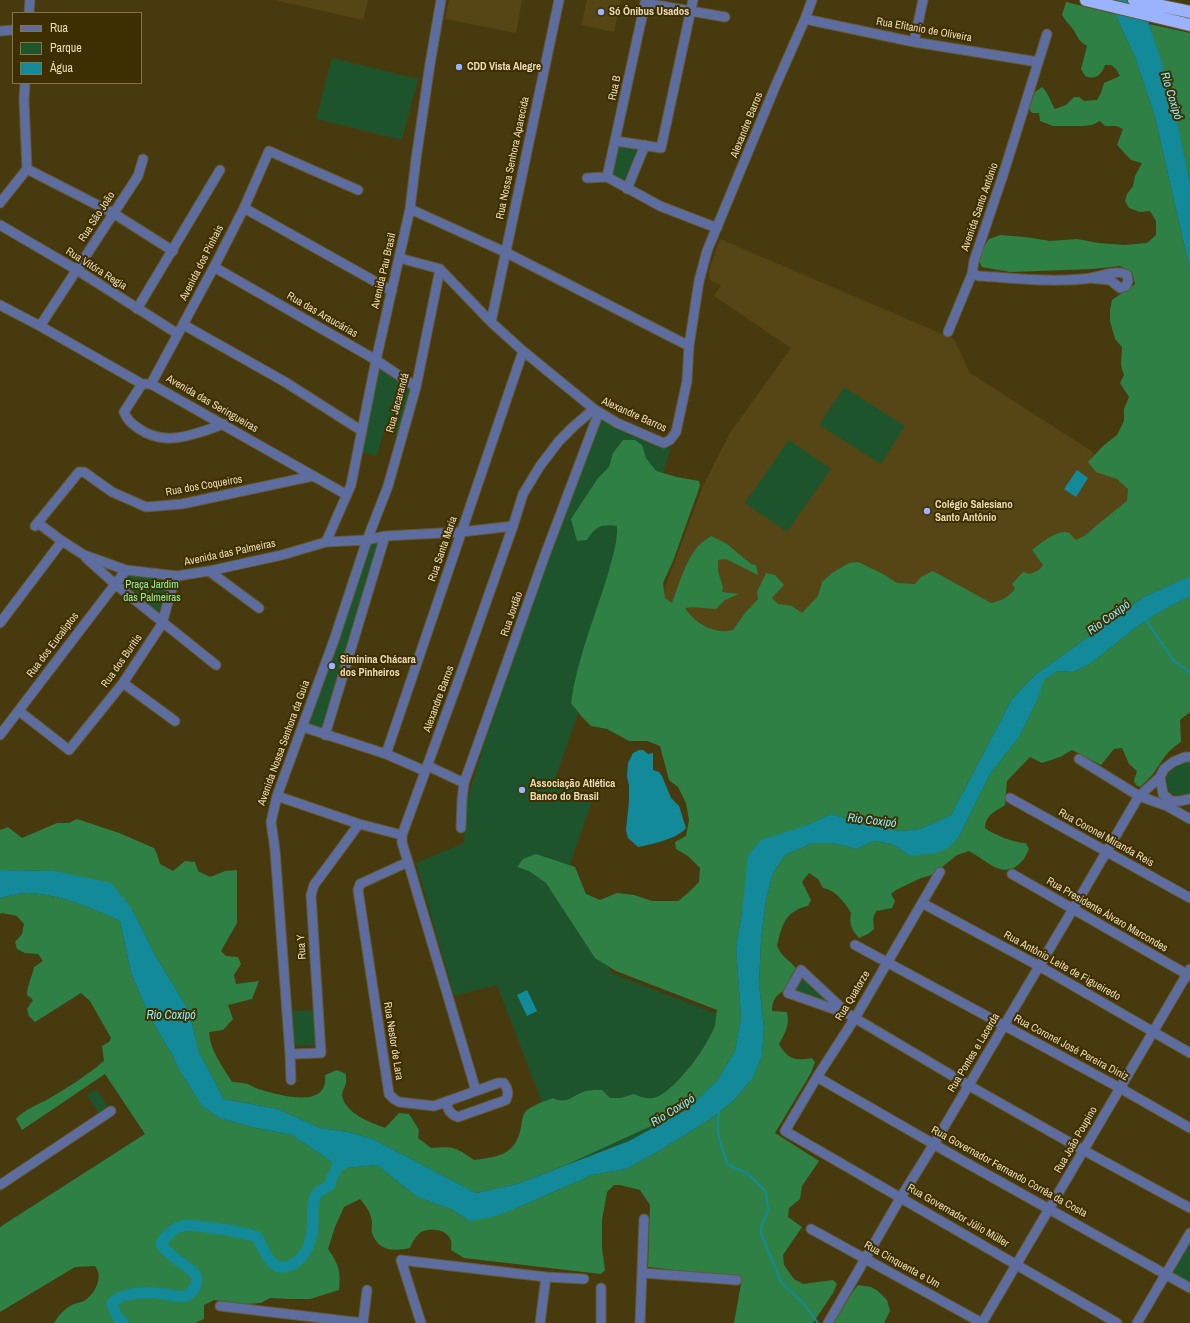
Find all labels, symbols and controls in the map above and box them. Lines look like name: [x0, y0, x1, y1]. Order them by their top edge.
place label: Só Ônibus Usados: [609, 5, 689, 19]
marker: Só Ônibus Usados: [596, 7, 606, 17]
legend: [12, 12, 142, 84]
street label: Rua Efitanio de Oliveira: [875, 15, 973, 45]
text: Rua: [50, 20, 68, 36]
text: Parque: [50, 40, 82, 56]
text: Água: [50, 60, 73, 76]
place label: CDD Vista Alegre: [467, 60, 541, 74]
marker: CDD Vista Alegre: [454, 62, 464, 72]
water label: Rio Coxipó: [1157, 70, 1185, 122]
street label: Rua B: [606, 74, 624, 102]
street label: Alexandre Barros: [728, 90, 766, 160]
street label: Rua Nossa Senhora Aparecida: [494, 96, 532, 220]
street label: Avenida Santo Antônio: [959, 161, 1001, 253]
street label: Rua São João: [76, 189, 118, 245]
street label: Avenida dos Pinhais: [177, 223, 227, 303]
street label: Avenida Pau Brasil: [369, 232, 399, 310]
street label: Rua Vitóra Regia: [63, 245, 129, 293]
street label: Rua das Araucárias: [284, 289, 360, 341]
street label: Avenida das Seringueiras: [164, 372, 260, 436]
street label: Rua Jacarandá: [384, 372, 412, 434]
street label: Alexandre Barros: [599, 395, 669, 435]
street label: Rua dos Coqueiros: [165, 473, 243, 499]
place label: Colégio Salesiano Santo Antônio: [935, 498, 1013, 524]
marker: Colégio Salesiano Santo Antônio: [922, 506, 932, 516]
street label: Rua Santa Maria: [426, 515, 460, 583]
street label: Avenida das Palmeiras: [183, 537, 277, 569]
park label: Praça Jardim das Palmeiras: [123, 578, 181, 604]
street label: Rua Jordão: [498, 590, 526, 638]
water label: Rio Coxipó: [1085, 598, 1133, 638]
street label: Rua dos Eucaliptos: [24, 610, 82, 680]
street label: Rua dos Buritis: [99, 632, 145, 690]
place label: Siminina Chácara dos Pinheiros: [340, 653, 416, 679]
marker: Siminina Chácara dos Pinheiros: [327, 661, 337, 671]
street label: Alexandre Barros: [421, 664, 457, 734]
street label: Avenida Nossa Senhora da Guia: [255, 679, 313, 807]
place label: Associação Atlética Banco do Brasil: [530, 777, 615, 803]
marker: Associação Atlética Banco do Brasil: [517, 785, 527, 795]
street label: Rua Coronel Miranda Reis: [1056, 806, 1156, 870]
water label: Rio Coxipó: [847, 811, 897, 831]
street label: Rua Presidente Álvaro Marcondes: [1044, 875, 1170, 955]
street label: Rua Antônio Leite de Figueiredo: [1001, 928, 1123, 1004]
street label: Rua Y: [295, 934, 309, 960]
street label: Rua Quatorze: [833, 969, 873, 1023]
street label: Rua Nestor de Lara: [380, 1001, 406, 1081]
water label: Rio Coxipó: [146, 1009, 196, 1023]
street label: Rua Pontes e Lacerda: [945, 1011, 1003, 1095]
street label: Rua Coronel José Pereira Diniz: [1011, 1012, 1131, 1084]
water label: Rio Coxipó: [648, 1092, 698, 1130]
street label: Rua João Poupino: [1052, 1104, 1100, 1176]
street label: Rua Governador Fernando Corrêa da Costa: [929, 1124, 1089, 1220]
street label: Rua Governador Júlio Müller: [905, 1181, 1011, 1251]
street label: Rua Cinquenta e Um: [862, 1239, 942, 1291]

